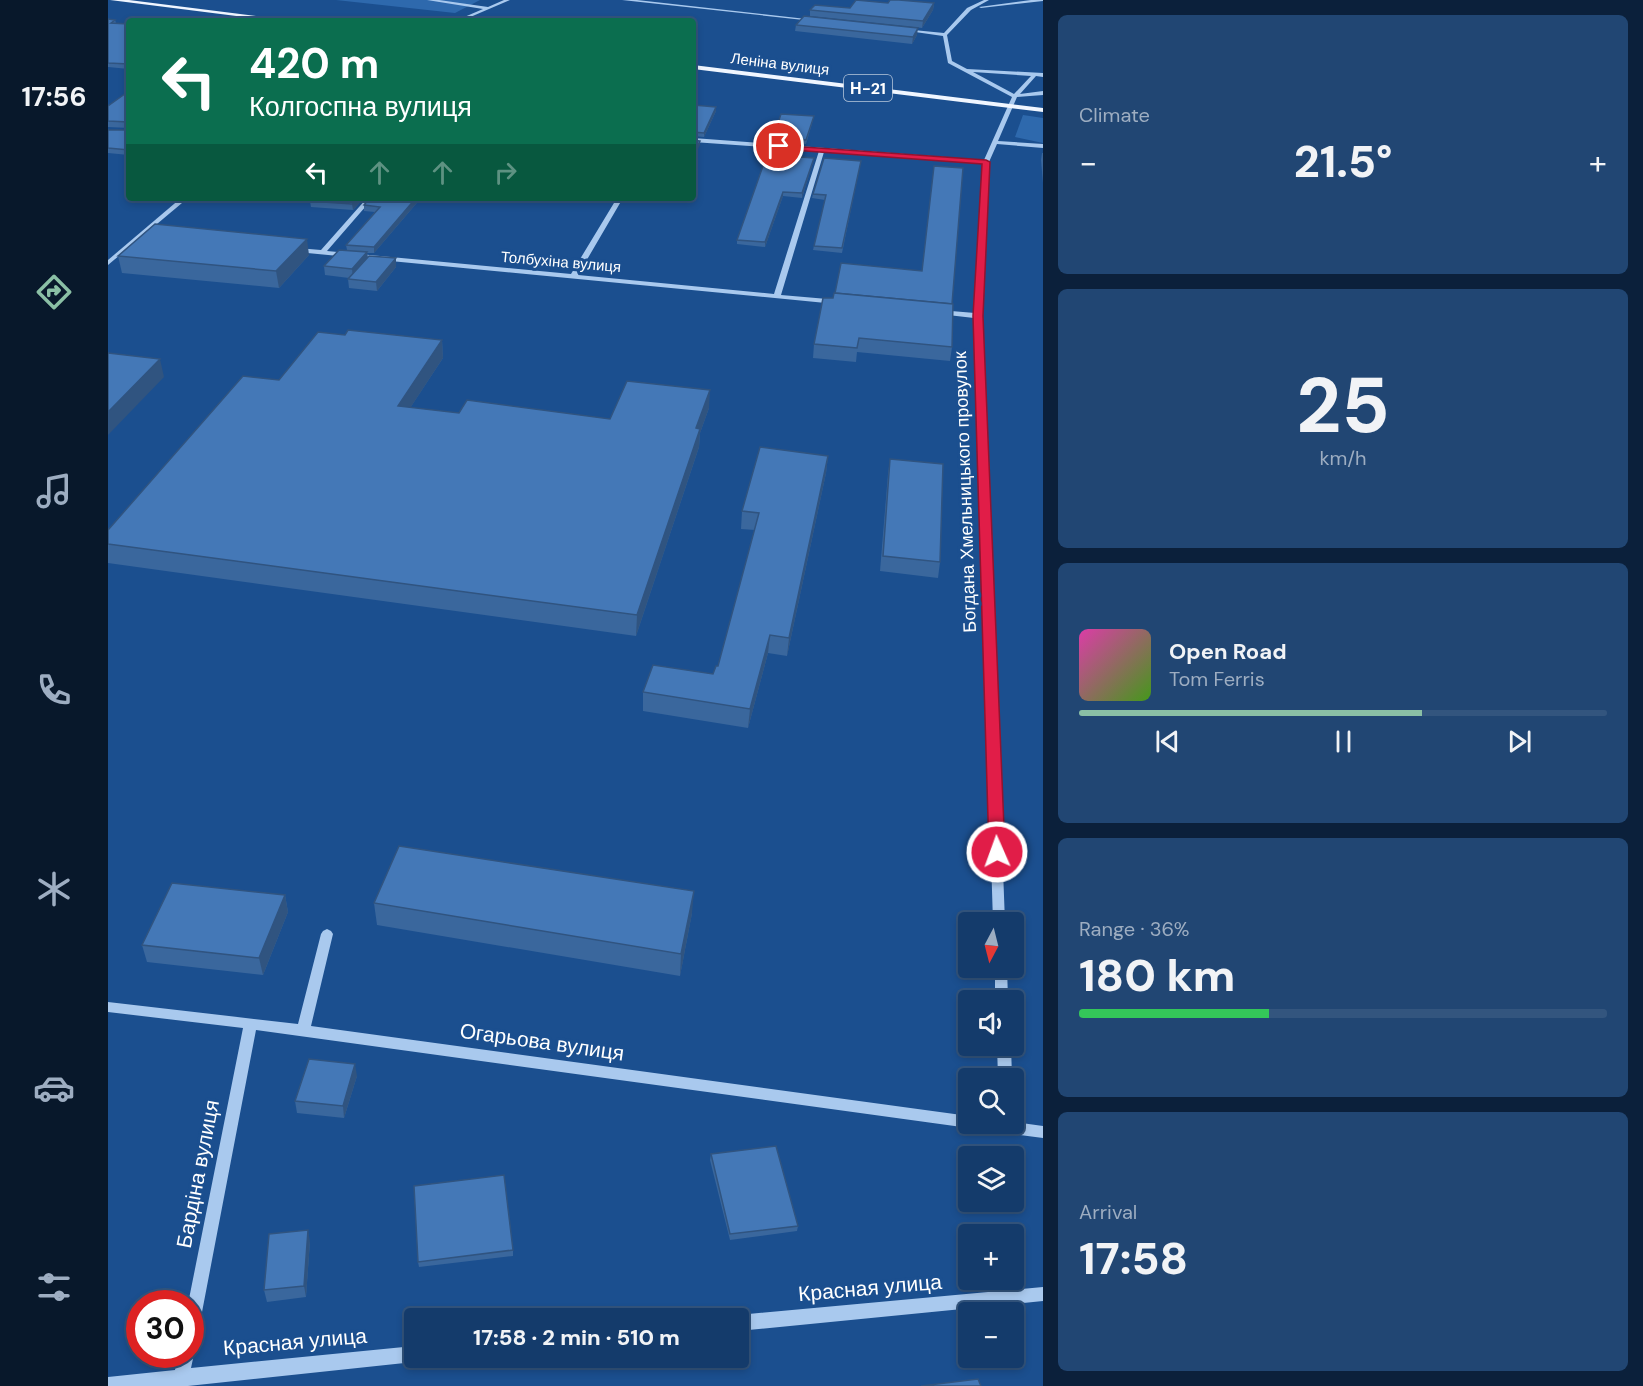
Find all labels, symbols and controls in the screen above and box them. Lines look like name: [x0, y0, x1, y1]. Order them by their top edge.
text: 420 m: [249, 36, 379, 91]
icon: left: [150, 42, 228, 120]
street label: Леніна вулиця: [730, 48, 830, 80]
road number: Н-21: [844, 75, 892, 101]
text: 17:56: [21, 79, 87, 114]
text: Колгоспна вулиця: [249, 89, 472, 124]
text: Climate: [1079, 102, 1150, 128]
pin: [753, 120, 804, 171]
icon: arrive: [762, 129, 795, 162]
text: 21.5°: [1294, 132, 1392, 191]
text: −: [1079, 141, 1097, 184]
text: +: [1589, 141, 1607, 184]
icon: left: [300, 156, 333, 189]
icon: ahead: [363, 156, 396, 189]
icon: ahead: [426, 156, 459, 189]
icon: right: [489, 156, 522, 189]
street label: Толбухіна вулиця: [500, 247, 622, 277]
icon: directions: [33, 271, 75, 313]
street label: Богдана Хмельницького провулок: [948, 351, 982, 633]
text: 25: [1296, 355, 1390, 456]
text: km/h: [1319, 445, 1367, 471]
icon: music: [33, 470, 75, 512]
text: Open Road: [1169, 637, 1287, 666]
text: Tom Ferris: [1169, 666, 1265, 692]
icon: phone: [33, 669, 75, 711]
icon: previous: [1151, 725, 1184, 758]
icon: pause: [1327, 725, 1360, 758]
icon: next: [1503, 725, 1536, 758]
position arrow: [965, 820, 1029, 884]
icon: climate: [33, 868, 75, 910]
north arrow: [958, 912, 1024, 978]
map controls: [958, 912, 1024, 1368]
text: Range · 36%: [1079, 916, 1189, 942]
text: 180 km: [1079, 946, 1235, 1005]
button: sound: [958, 990, 1024, 1056]
street label: Огарьова вулиця: [458, 1017, 626, 1067]
icon: car: [33, 1067, 75, 1109]
button: search: [958, 1068, 1024, 1134]
street label: Бардіна вулиця: [170, 1097, 226, 1251]
button: layers: [958, 1146, 1024, 1212]
text: Arrival: [1079, 1199, 1137, 1225]
button: +: [958, 1224, 1024, 1290]
text: 17:58: [1079, 1229, 1188, 1288]
icon: filters: [33, 1266, 75, 1308]
street label: Красная улица: [797, 1268, 943, 1308]
speed limit sign: 30: [126, 1290, 204, 1368]
button: −: [958, 1302, 1024, 1368]
street label: Красная улица: [222, 1322, 368, 1362]
text: 17:58 · 2 min · 510 m: [473, 1323, 680, 1352]

